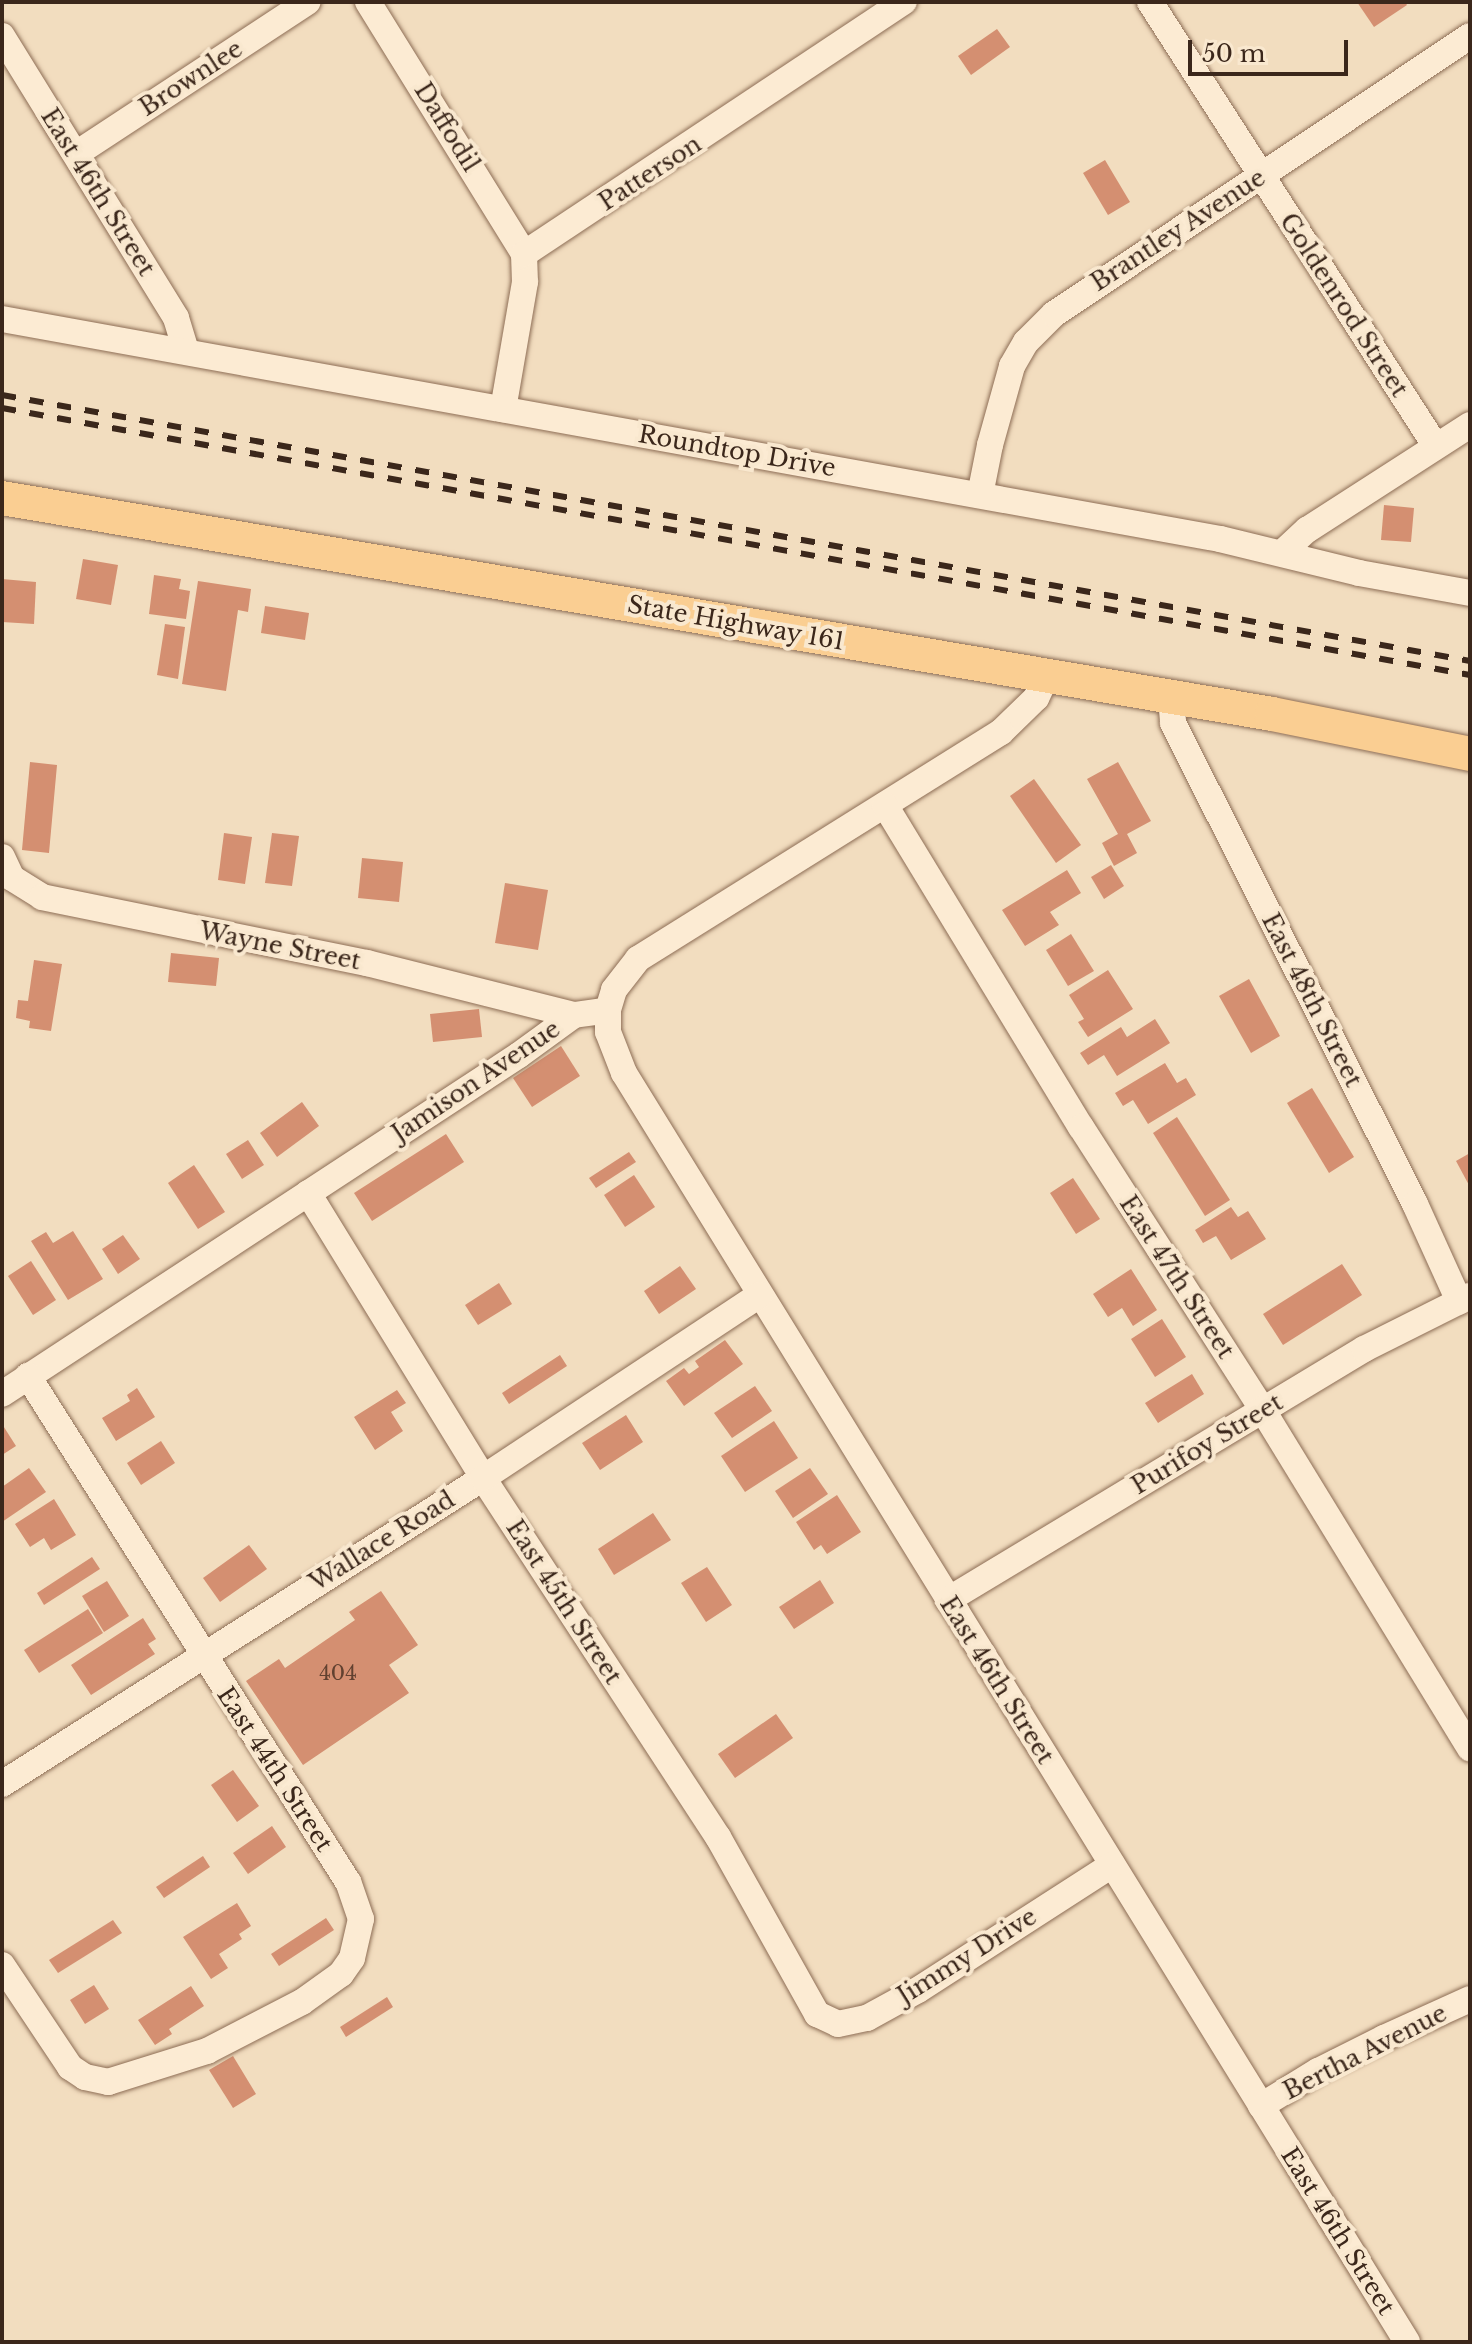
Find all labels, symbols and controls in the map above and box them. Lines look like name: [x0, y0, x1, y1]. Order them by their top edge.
scale bar: [1192, 24, 1352, 74]
street label: Brownlee: [134, 34, 248, 122]
text: 50 m: [1202, 39, 1265, 68]
street label: Daffodil: [408, 77, 486, 177]
street label: East 46th Street: [35, 103, 161, 281]
street label: Patterson: [594, 129, 706, 217]
street label: Brantley Avenue: [1085, 162, 1271, 298]
street label: Goldenrod Street: [1274, 208, 1414, 402]
street label: Roundtop Drive: [636, 419, 838, 483]
street label: State Highway 161: [625, 590, 847, 656]
street label: East 48th Street: [1256, 908, 1368, 1092]
street label: Wayne Street: [197, 916, 363, 976]
street label: Jamison Avenue: [386, 1014, 566, 1148]
street label: East 47th Street: [1114, 1190, 1240, 1364]
street label: Purifoy Street: [1126, 1388, 1288, 1500]
street label: Wallace Road: [304, 1485, 460, 1597]
street label: East 45th Street: [500, 1515, 628, 1689]
street label: East 46th Street: [934, 1591, 1060, 1769]
house number: 404: [319, 1661, 357, 1685]
street label: East 44th Street: [211, 1681, 339, 1857]
street label: Jimmy Drive: [892, 1902, 1042, 2010]
street label: Bertha Avenue: [1278, 1998, 1452, 2106]
street label: East 46th Street: [1275, 2142, 1401, 2320]

